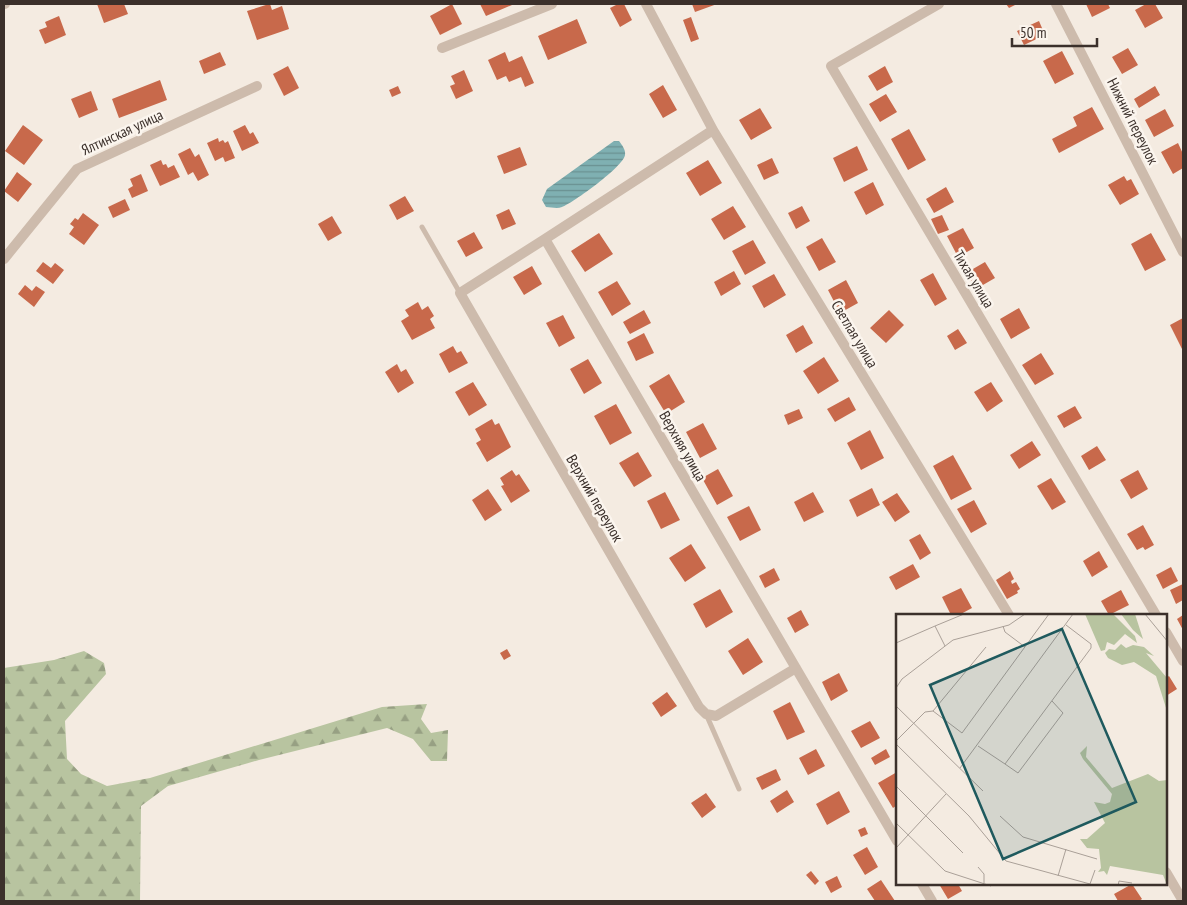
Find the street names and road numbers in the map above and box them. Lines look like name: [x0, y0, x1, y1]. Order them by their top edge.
street label: Нижний переулок: [1103, 75, 1163, 168]
street label: Ялтинская улица: [78, 105, 166, 159]
street label: Тихая улица: [949, 247, 999, 311]
street label: Светлая улица: [827, 297, 883, 371]
street label: Верхняя улица: [655, 408, 711, 484]
street label: Верхний переулок: [562, 451, 628, 545]

